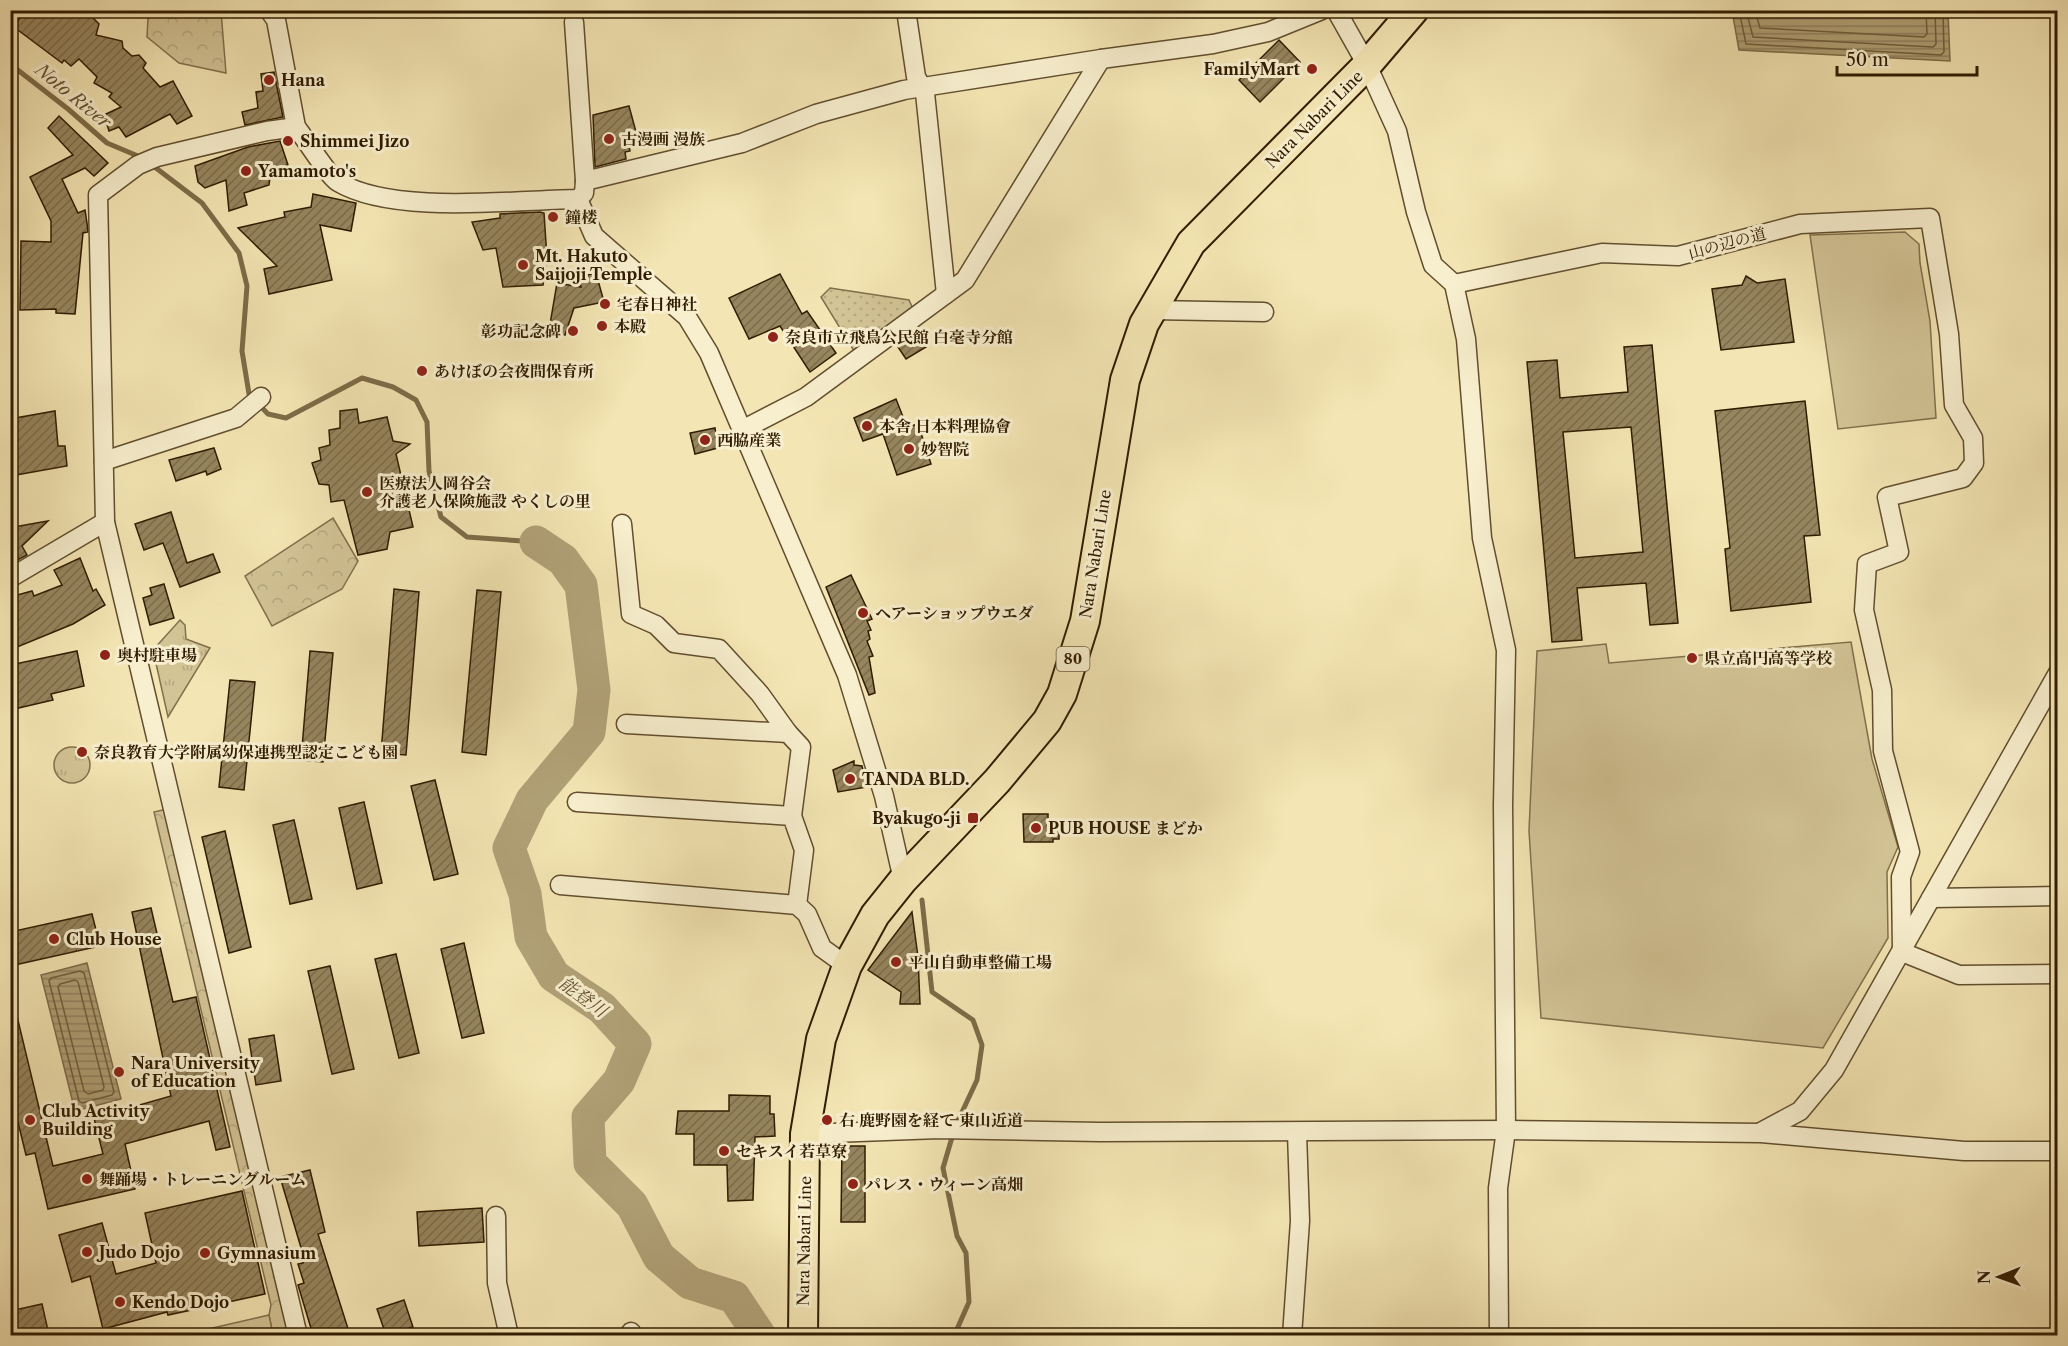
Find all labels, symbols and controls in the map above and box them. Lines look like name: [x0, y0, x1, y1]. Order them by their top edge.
scale bar: [1837, 39, 1976, 77]
text: 50 m: [1846, 49, 1889, 71]
water label: Noto River: [29, 58, 117, 134]
place label: FamilyMart: [1204, 59, 1301, 79]
marker: FamilyMart: [1305, 62, 1319, 76]
street label: Nara Nabari Line: [1261, 66, 1367, 172]
place label: Hana: [281, 70, 326, 90]
marker: Hana: [262, 73, 276, 87]
place label: 古漫画 漫族: [621, 129, 705, 149]
place label: Shimmei Jizo: [300, 131, 409, 151]
marker: 古漫画 漫族: [602, 132, 616, 146]
marker: Shimmei Jizo: [281, 134, 295, 148]
place label: Yamamoto's: [257, 161, 356, 181]
marker: Yamamoto's: [239, 164, 253, 178]
place label: 鐘楼: [565, 207, 597, 227]
marker: 鐘楼: [546, 210, 560, 224]
street label: 山の辺の道: [1686, 223, 1768, 263]
place label: Mt. Hakuto Saijoji Temple: [535, 246, 653, 284]
marker: Mt. Hakuto Saijoji Temple: [516, 258, 530, 272]
place label: 宅春日神社: [617, 294, 697, 314]
marker: 宅春日神社: [598, 297, 612, 311]
place label: 本殿: [614, 316, 646, 336]
marker: 本殿: [595, 319, 609, 333]
place label: 彰功記念碑: [481, 321, 561, 341]
marker: 彰功記念碑: [566, 324, 580, 338]
place label: 奈良市立飛鳥公民館 白毫寺分館: [785, 327, 1013, 347]
marker: 奈良市立飛鳥公民館 白毫寺分館: [766, 330, 780, 344]
place label: あけぼの会夜間保育所: [434, 361, 594, 381]
marker: あけぼの会夜間保育所: [415, 364, 429, 378]
place label: 本舎 日本料理協會: [879, 416, 1011, 436]
marker: 本舎 日本料理協會: [860, 419, 874, 433]
place label: 西脇産業: [717, 430, 781, 450]
marker: 西脇産業: [698, 433, 712, 447]
place label: 妙智院: [921, 439, 969, 459]
marker: 妙智院: [902, 442, 916, 456]
place label: 医療法人岡谷会 介護老人保険施設 やくしの里: [379, 473, 591, 511]
marker: 医療法人岡谷会 介護老人保険施設 やくしの里: [360, 485, 374, 499]
street label: Nara Nabari Line: [1075, 488, 1115, 620]
place label: ヘアーショップウエダ: [875, 603, 1033, 623]
marker: ヘアーショップウエダ: [856, 606, 870, 620]
place label: 奥村駐車場: [117, 645, 197, 665]
road number: 80: [1056, 647, 1090, 671]
marker: 奥村駐車場: [98, 648, 112, 662]
place label: 県立高円高等学校: [1704, 648, 1833, 668]
marker: 県立高円高等学校: [1685, 651, 1699, 665]
place label: 奈良教育大学附属幼保連携型認定こども園: [94, 742, 398, 762]
marker: 奈良教育大学附属幼保連携型認定こども園: [75, 745, 89, 759]
place label: TANDA BLD.: [862, 769, 969, 789]
marker: TANDA BLD.: [843, 772, 857, 786]
place label: Byakugo-ji: [872, 808, 961, 828]
marker: Byakugo-ji: [966, 811, 980, 825]
place label: PUB HOUSE まどか: [1048, 818, 1203, 838]
marker: PUB HOUSE まどか: [1029, 821, 1043, 835]
place label: Club House: [66, 929, 162, 949]
marker: Club House: [47, 932, 61, 946]
place label: 平山自動車整備工場: [908, 952, 1052, 972]
marker: 平山自動車整備工場: [889, 955, 903, 969]
water label: 能登川: [555, 972, 613, 1023]
place label: Nara University of Education: [131, 1053, 261, 1091]
marker: Nara University of Education: [112, 1065, 126, 1079]
place label: Club Activity Building: [42, 1101, 151, 1139]
place label: 右 鹿野園を経て 東山近道: [839, 1110, 1023, 1130]
marker: Club Activity Building: [23, 1113, 37, 1127]
marker: 右 鹿野園を経て 東山近道: [820, 1113, 834, 1127]
place label: セキスイ若草寮: [736, 1141, 847, 1161]
marker: セキスイ若草寮: [717, 1144, 731, 1158]
place label: 舞踊場・トレーニングルーム: [99, 1169, 306, 1189]
marker: 舞踊場・トレーニングルーム: [80, 1172, 94, 1186]
place label: パレス・ウィーン高畑: [865, 1174, 1023, 1194]
street label: Nara Nabari Line: [793, 1176, 815, 1306]
marker: パレス・ウィーン高畑: [846, 1177, 860, 1191]
place label: Judo Dojo: [96, 1242, 180, 1262]
place label: Gymnasium: [217, 1243, 316, 1263]
marker: Judo Dojo: [80, 1245, 94, 1259]
marker: Gymnasium: [198, 1246, 212, 1260]
north arrow: [1969, 1247, 2029, 1307]
text: N: [1974, 1270, 1994, 1284]
place label: Kendo Dojo: [132, 1292, 229, 1312]
marker: Kendo Dojo: [113, 1295, 127, 1309]

